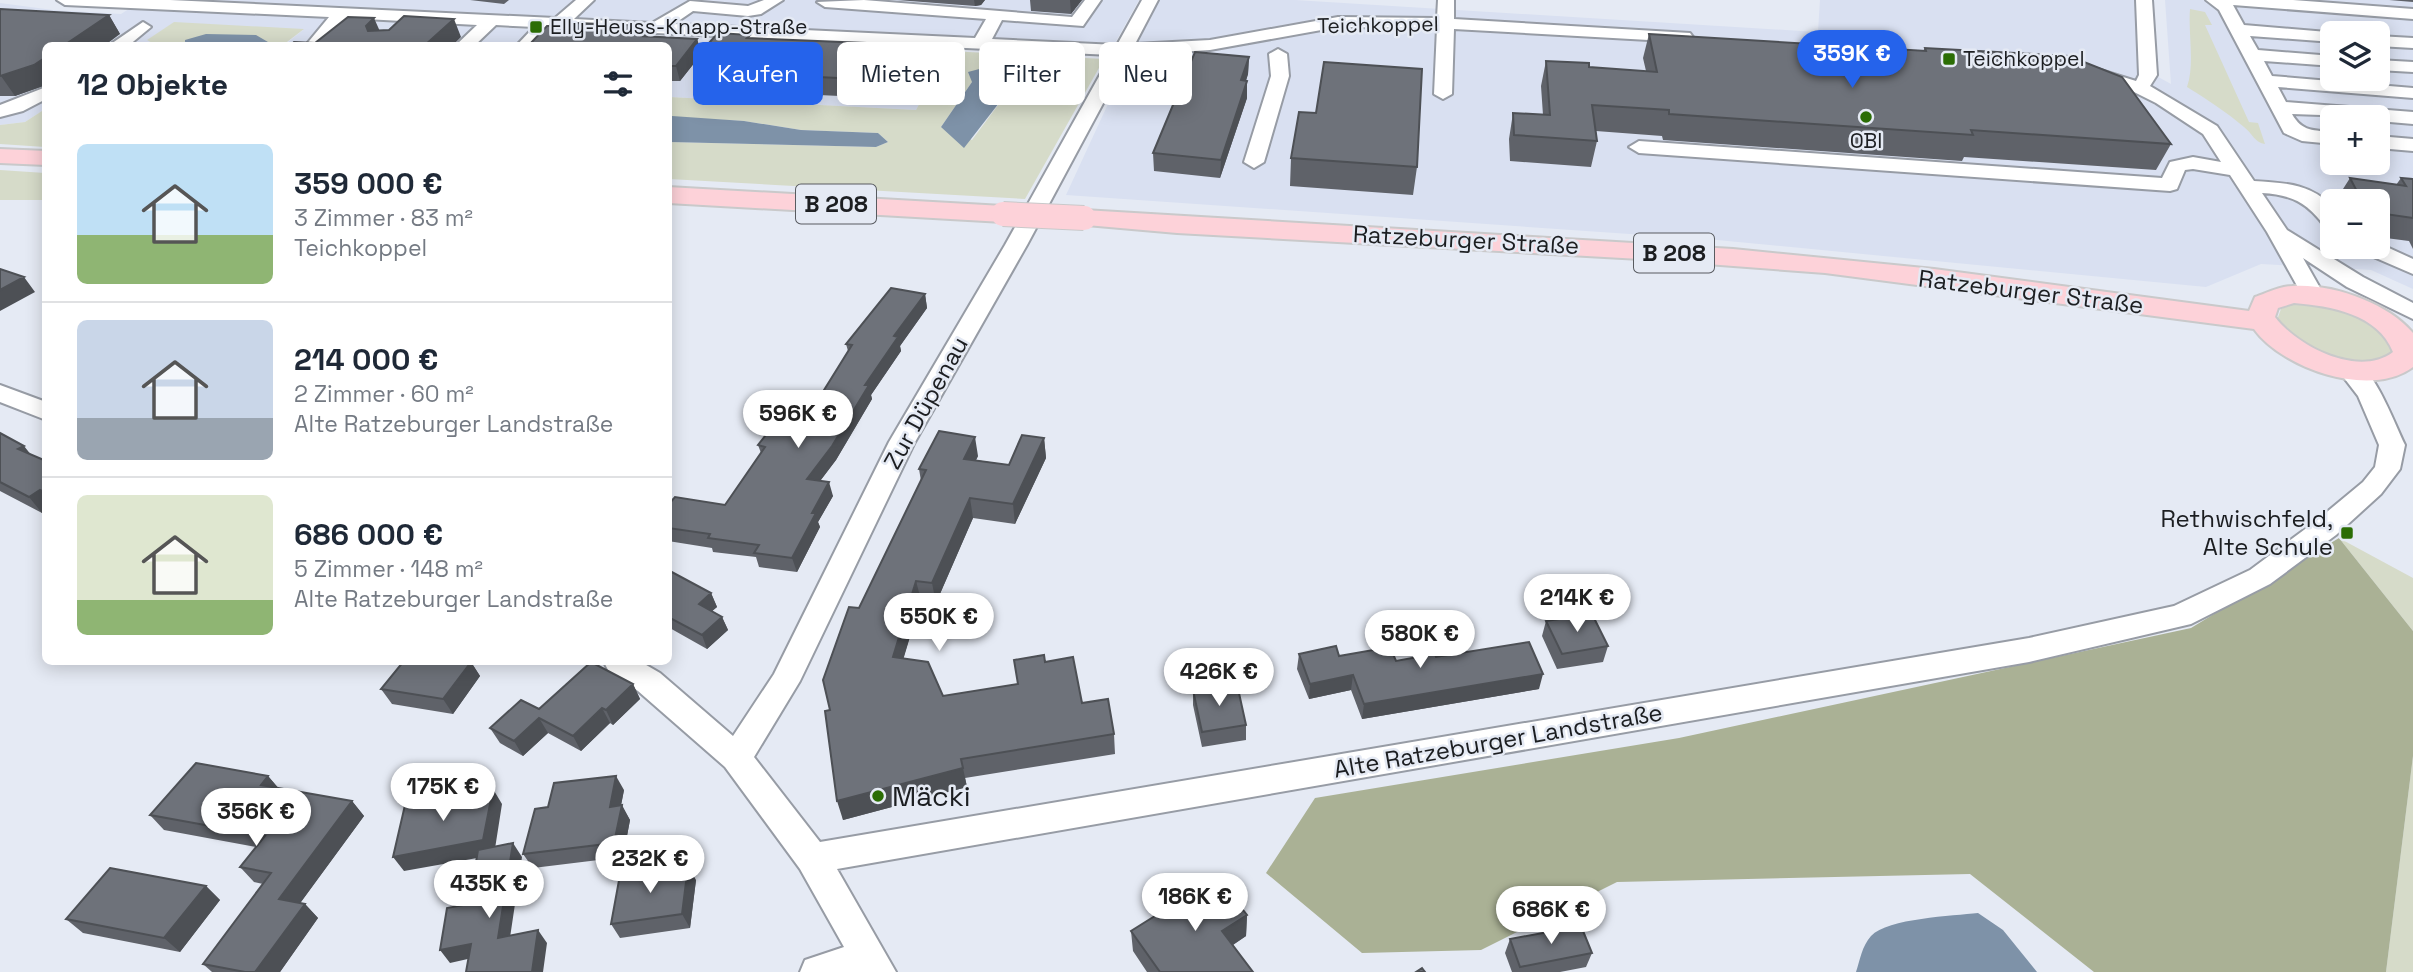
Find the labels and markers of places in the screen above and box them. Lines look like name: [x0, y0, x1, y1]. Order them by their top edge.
place label: Elly-Heuss-Knapp-Straße: [550, 13, 807, 40]
marker: Elly-Heuss-Knapp-Straße: [528, 19, 544, 35]
pin: 359K €: [1795, 31, 1909, 90]
place label: Teichkoppel: [1963, 45, 2085, 72]
marker: Teichkoppel: [1941, 51, 1957, 67]
marker: OBI: [1858, 109, 1874, 125]
place label: OBI: [1850, 127, 1882, 154]
pin: 596K €: [741, 391, 855, 450]
place label: Rethwischfeld, Alte Schule: [2160, 503, 2333, 562]
marker: Rethwischfeld, Alte Schule: [2339, 525, 2355, 541]
pin: 214K €: [1520, 574, 1634, 634]
pin: 550K €: [882, 594, 996, 653]
pin: 580K €: [1363, 610, 1477, 670]
pin: 426K €: [1162, 648, 1276, 708]
pin: 175K €: [386, 764, 500, 823]
place label: Mäcki: [892, 778, 971, 814]
pin: 356K €: [199, 788, 313, 848]
marker: Mäcki: [870, 788, 886, 804]
pin: 232K €: [593, 836, 707, 895]
pin: 435K €: [432, 860, 546, 920]
pin: 186K €: [1138, 874, 1252, 933]
pin: 686K €: [1494, 886, 1608, 946]

